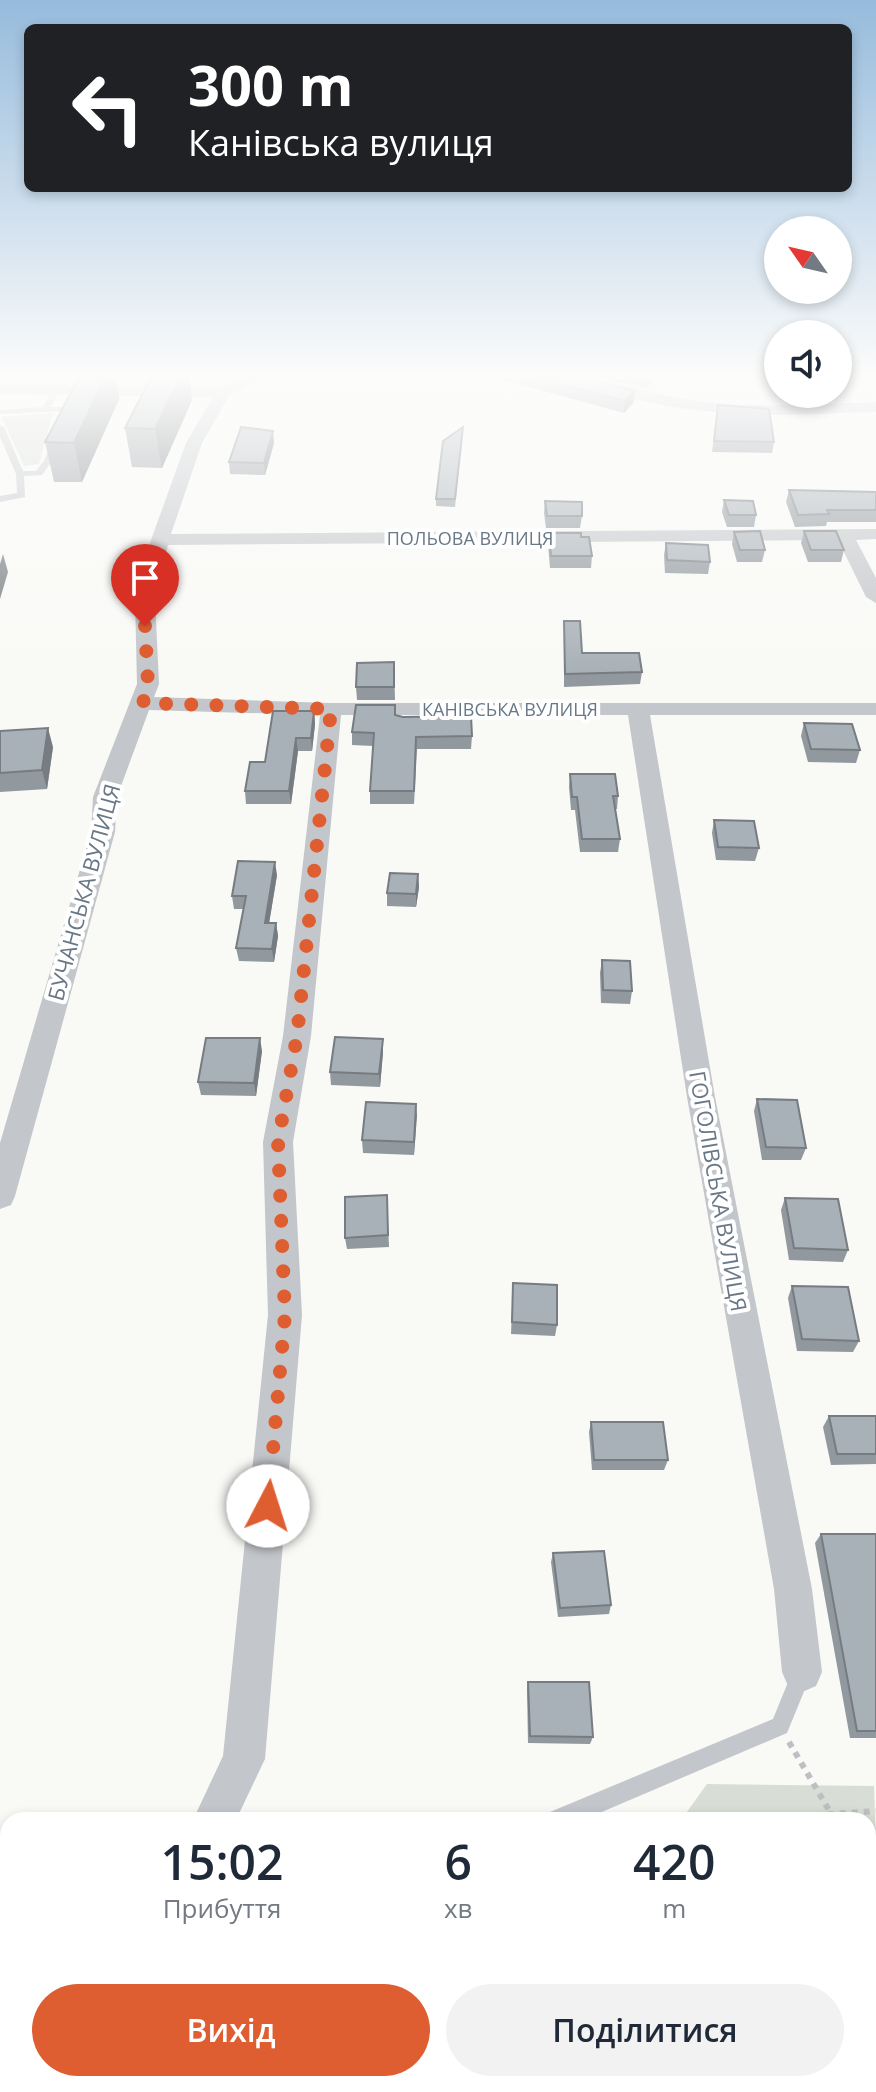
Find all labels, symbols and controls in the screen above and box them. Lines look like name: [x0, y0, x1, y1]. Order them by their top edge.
text: 300 m: [188, 46, 354, 122]
icon: left: [56, 56, 160, 160]
text: Канівська вулиця: [188, 118, 494, 167]
north arrow: [764, 216, 852, 304]
map controls: [764, 216, 852, 408]
button: sound: [764, 320, 852, 408]
street label: ПОЛЬОВА ВУЛИЦЯ: [387, 526, 553, 550]
pin: [111, 544, 179, 626]
icon: arrive: [123, 556, 167, 600]
street label: КАНІВСЬКА ВУЛИЦЯ: [422, 697, 598, 721]
street label: БУЧАНСЬКА ВУЛИЦЯ: [40, 780, 126, 1004]
street label: ГОГОЛІВСЬКА ВУЛИЦЯ: [683, 1068, 755, 1314]
position arrow: [226, 1464, 310, 1548]
text: 15:02: [161, 1829, 283, 1894]
text: 6: [445, 1829, 472, 1894]
text: 420: [633, 1829, 715, 1894]
text: Прибуття: [163, 1890, 281, 1926]
text: хв: [444, 1890, 473, 1926]
text: m: [662, 1890, 686, 1926]
button: Вихід: [32, 1984, 430, 2076]
button: Поділитися: [446, 1984, 844, 2076]

